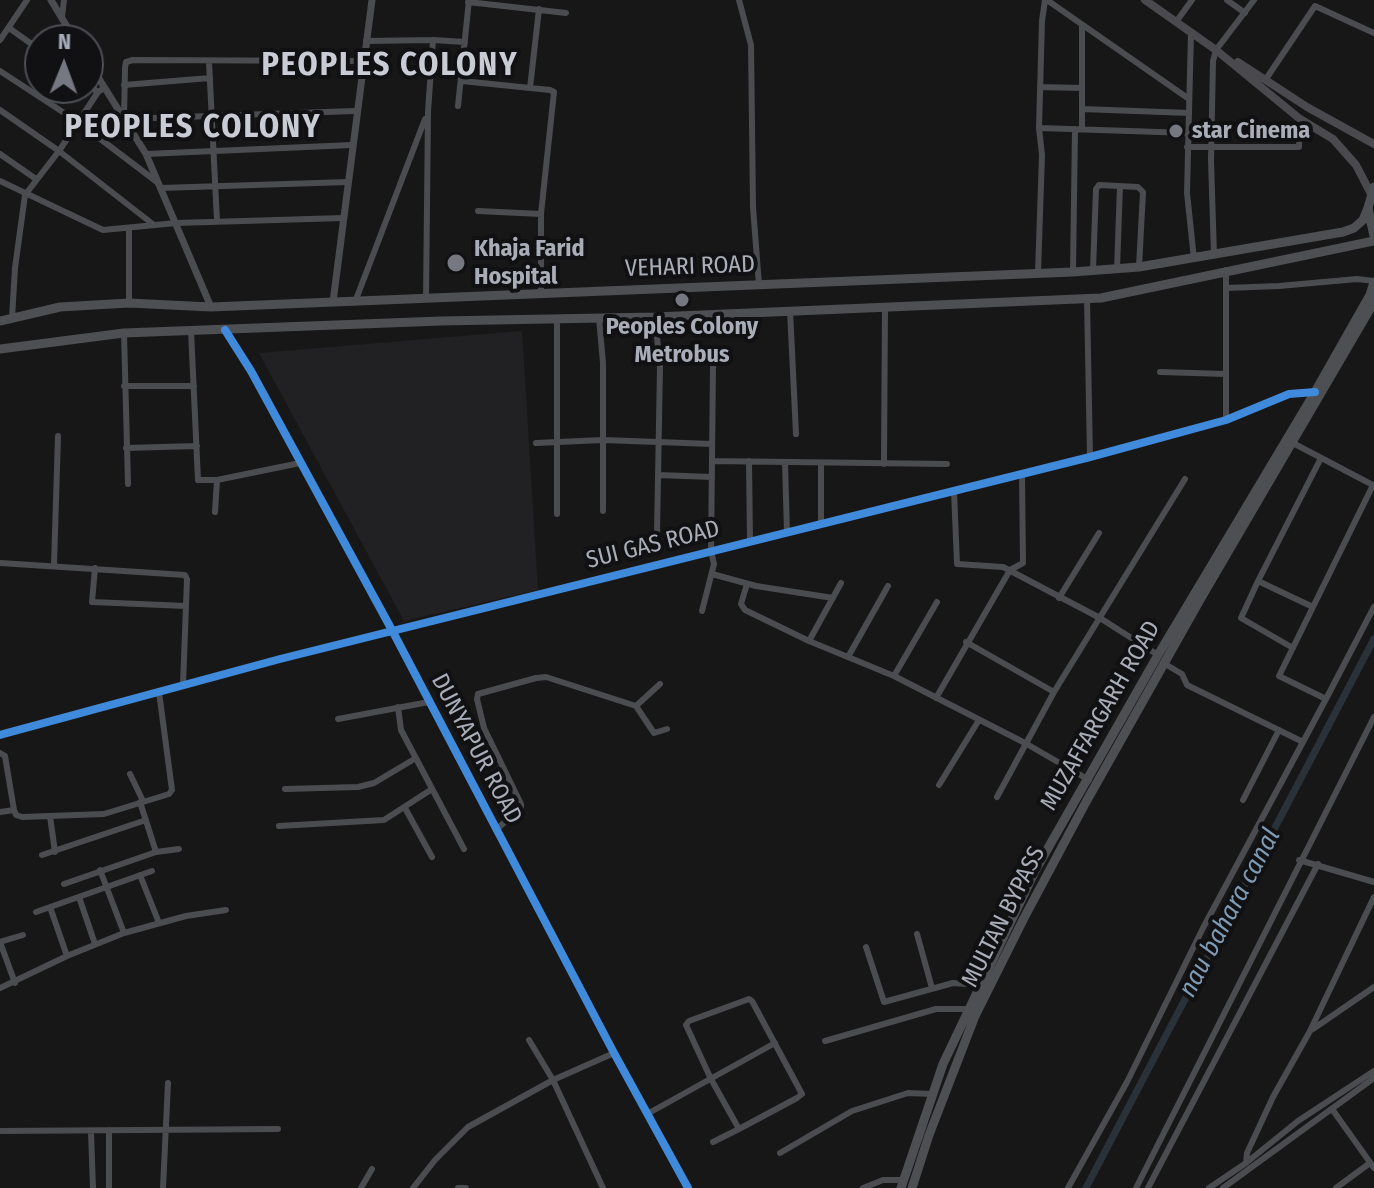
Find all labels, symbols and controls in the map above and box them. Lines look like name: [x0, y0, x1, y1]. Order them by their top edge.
north arrow: [24, 24, 104, 104]
text: N: [58, 28, 71, 55]
district label: PEOPLES COLONY: [261, 47, 519, 85]
district label: PEOPLES COLONY: [64, 109, 322, 147]
place label: star Cinema: [1192, 117, 1310, 145]
marker: star Cinema: [1167, 122, 1185, 140]
place label: Khaja Farid Hospital: [474, 235, 584, 291]
street label: VEHARI ROAD: [625, 250, 755, 284]
marker: Khaja Farid Hospital: [445, 252, 467, 274]
marker: Peoples Colony Metrobus: [673, 291, 691, 309]
place label: Peoples Colony Metrobus: [606, 313, 758, 369]
street label: SUI GAS ROAD: [583, 515, 723, 575]
street label: MUZAFFARGARH ROAD: [1035, 616, 1167, 816]
street label: DUNYAPUR ROAD: [424, 669, 528, 829]
water label: nau bahara canal: [1172, 823, 1288, 1003]
street label: MULTAN BYPASS: [956, 842, 1052, 992]

